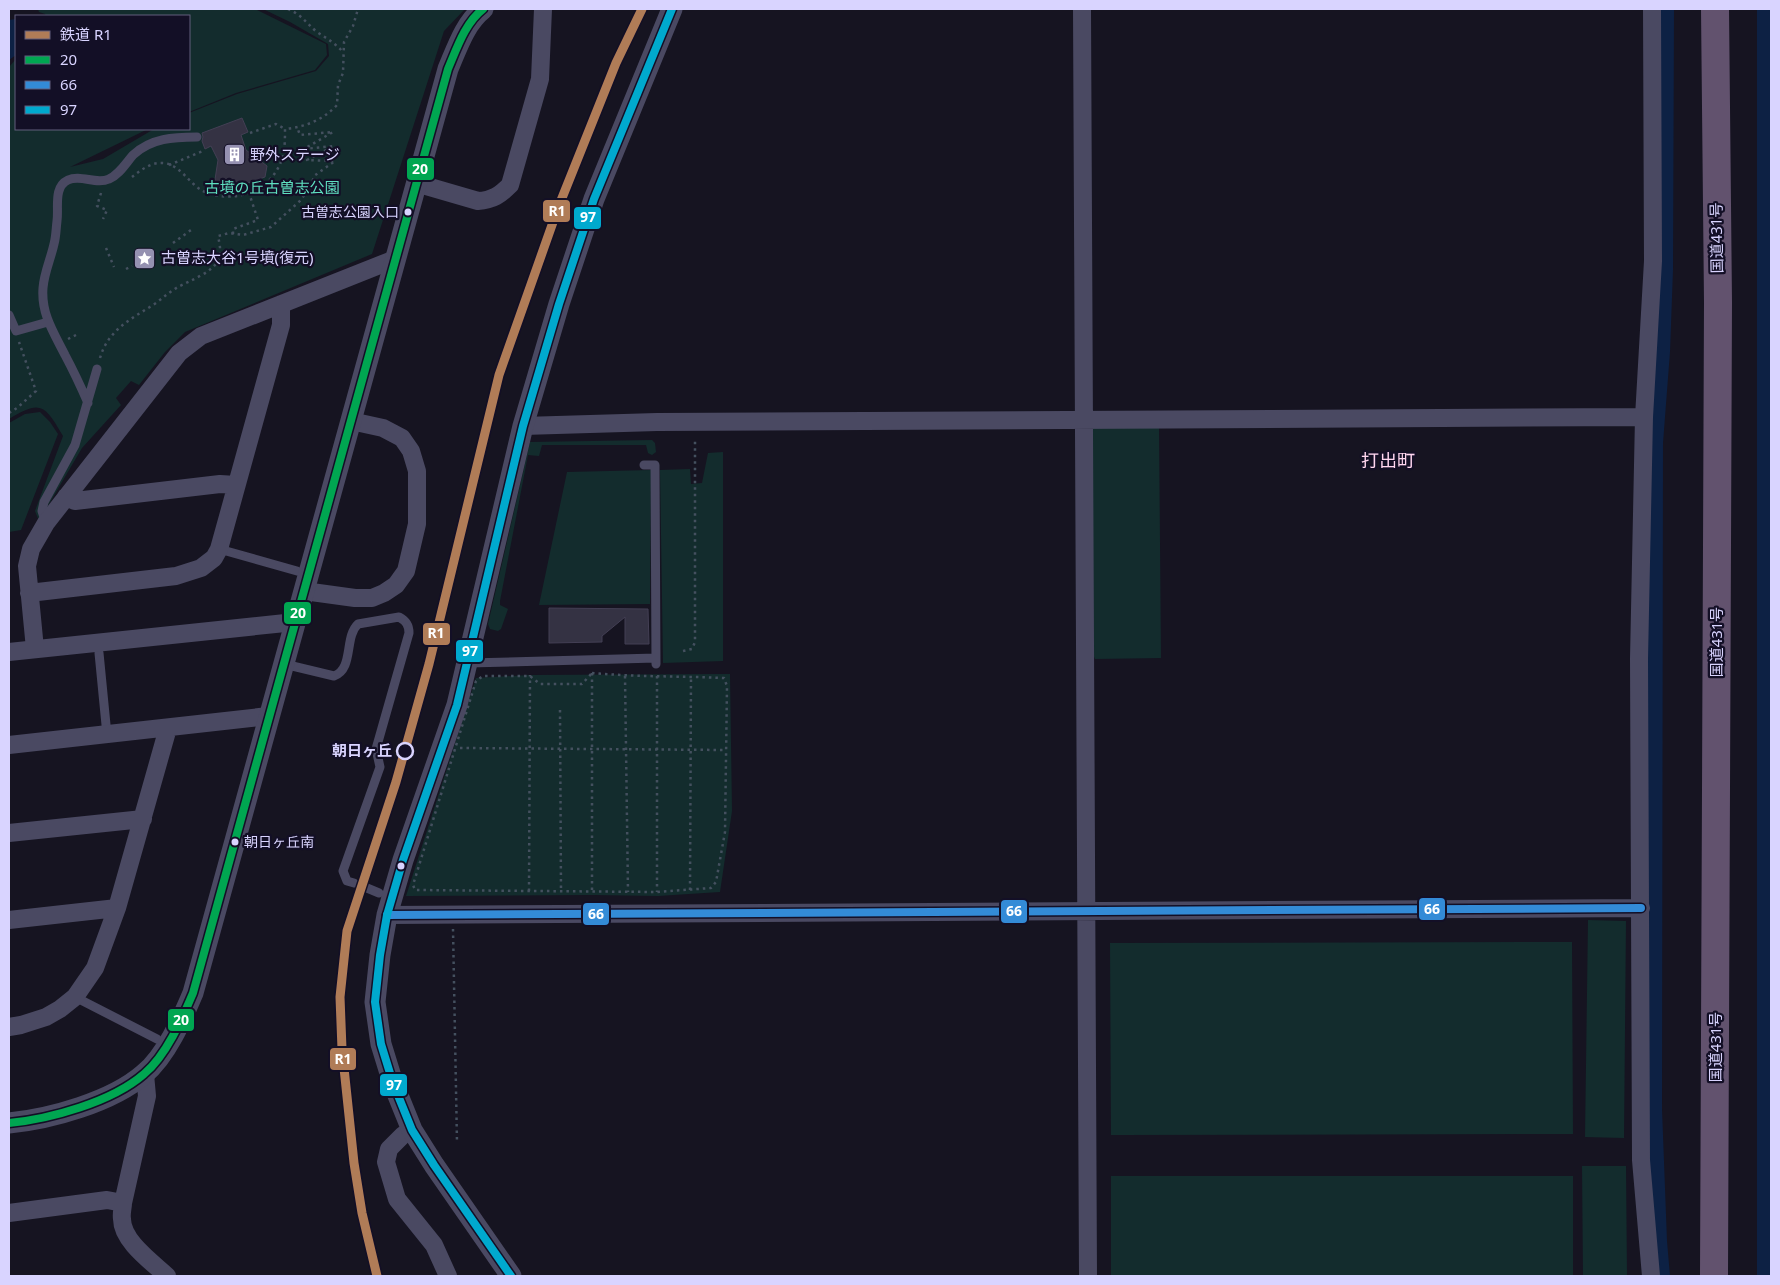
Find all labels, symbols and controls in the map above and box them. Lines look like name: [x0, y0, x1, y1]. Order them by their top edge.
legend: [15, 15, 190, 130]
text: 鉄道 R1: [60, 24, 112, 44]
text: 20: [60, 49, 77, 69]
text: 66: [60, 74, 77, 94]
text: 97: [60, 99, 77, 119]
building icon: 野外ステージ: [222, 143, 246, 167]
place label: 野外ステージ: [250, 144, 340, 164]
line badge: 20: [406, 157, 435, 181]
text: 20: [412, 159, 428, 178]
park label: 古墳の丘古曽志公園: [204, 177, 340, 197]
line badge: R1: [542, 199, 571, 223]
text: R1: [548, 201, 566, 220]
place label: 古曽志公園入口: [301, 202, 399, 221]
street label: 国道431号: [1705, 202, 1727, 274]
line badge: 97: [573, 206, 602, 230]
marker: 古曽志公園入口: [403, 207, 413, 217]
text: 97: [580, 207, 596, 226]
place icon: 古曽志大谷1号墳(復元): [133, 246, 157, 270]
place label: 古曽志大谷1号墳(復元): [161, 247, 314, 267]
district label: 打出町: [1361, 448, 1415, 472]
line badge: 20: [283, 601, 312, 625]
text: 20: [290, 603, 306, 622]
street label: 国道431号: [1706, 607, 1726, 677]
line badge: R1: [422, 622, 451, 646]
text: R1: [427, 623, 445, 642]
line badge: 97: [455, 639, 484, 663]
text: 97: [462, 641, 478, 660]
place label: 朝日ヶ丘: [332, 740, 392, 760]
marker: 朝日ヶ丘: [396, 742, 414, 760]
place label: 朝日ヶ丘南: [244, 832, 314, 851]
marker: 朝日ヶ丘南: [230, 837, 240, 847]
unlabelled marker: [396, 861, 406, 871]
line badge: 66: [1418, 897, 1446, 921]
line badge: 66: [1000, 899, 1028, 924]
text: 66: [1424, 899, 1440, 918]
text: 66: [1006, 901, 1022, 920]
line badge: 66: [582, 902, 610, 926]
text: 66: [588, 904, 604, 923]
line badge: 20: [167, 1008, 195, 1032]
text: 20: [173, 1010, 189, 1029]
street label: 国道431号: [1705, 1012, 1725, 1082]
line badge: R1: [329, 1047, 357, 1071]
text: R1: [334, 1049, 352, 1068]
line badge: 97: [379, 1073, 408, 1097]
text: 97: [386, 1075, 402, 1094]

